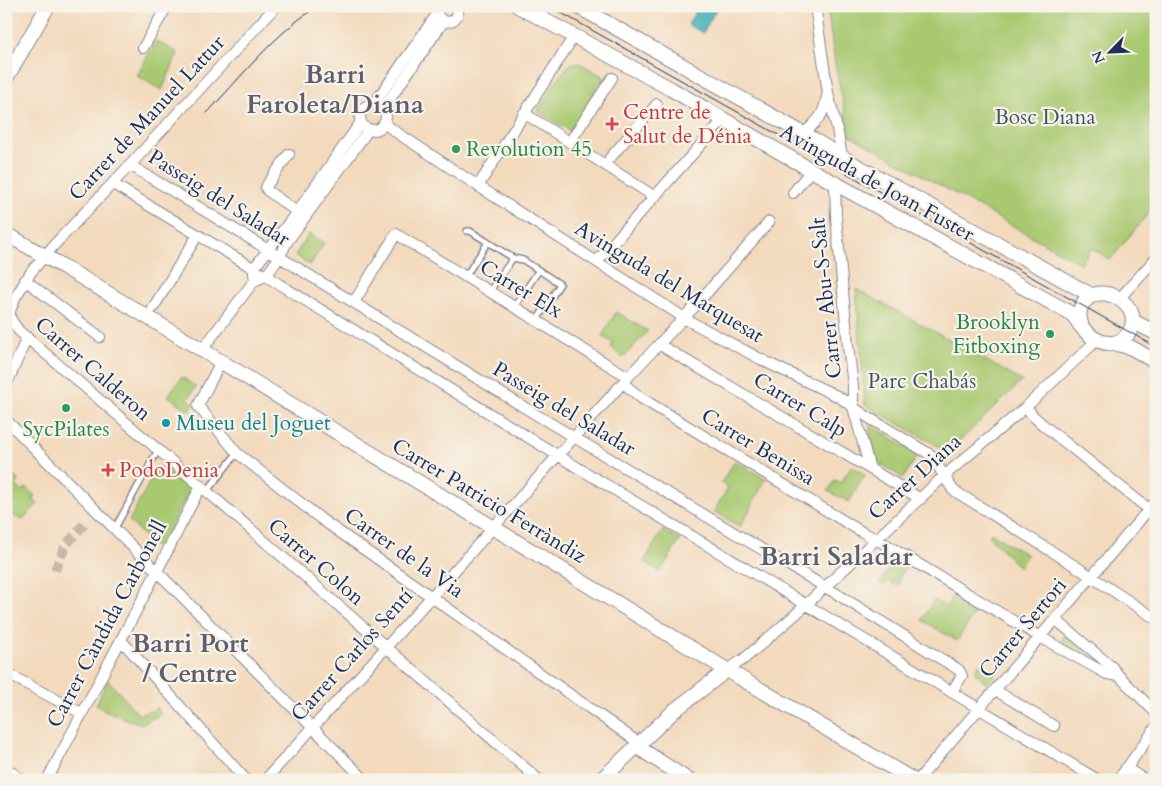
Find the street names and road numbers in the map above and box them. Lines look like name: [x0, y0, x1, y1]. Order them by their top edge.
street label: Carrer de Manuel Lattur: [62, 29, 232, 207]
street label: Avinguda de Joan Fuster: [774, 117, 980, 249]
street label: Passeig del Saladar: [143, 143, 296, 253]
street label: Avinguda del Marquesat: [569, 214, 769, 350]
street label: Carrer Abu-S-Salt: [803, 216, 849, 380]
street label: Carrer Elx: [474, 253, 568, 325]
street label: Carrer Calderon: [29, 310, 157, 428]
street label: Passeig del Saladar: [487, 355, 641, 463]
street label: Carrer Calp: [748, 366, 852, 444]
street label: Carrer Benissa: [696, 402, 820, 492]
street label: Carrer Diana: [862, 427, 968, 527]
street label: Carrer Patricio Ferràndiz: [386, 431, 592, 571]
street label: Carrer de la Via: [338, 501, 470, 605]
street label: Carrer Colon: [261, 512, 371, 612]
street label: Carrer Càndida Carbonell: [40, 515, 174, 733]
street label: Carrer Sertori: [973, 572, 1074, 684]
street label: Carrer Carlos Sentí: [284, 582, 420, 728]

